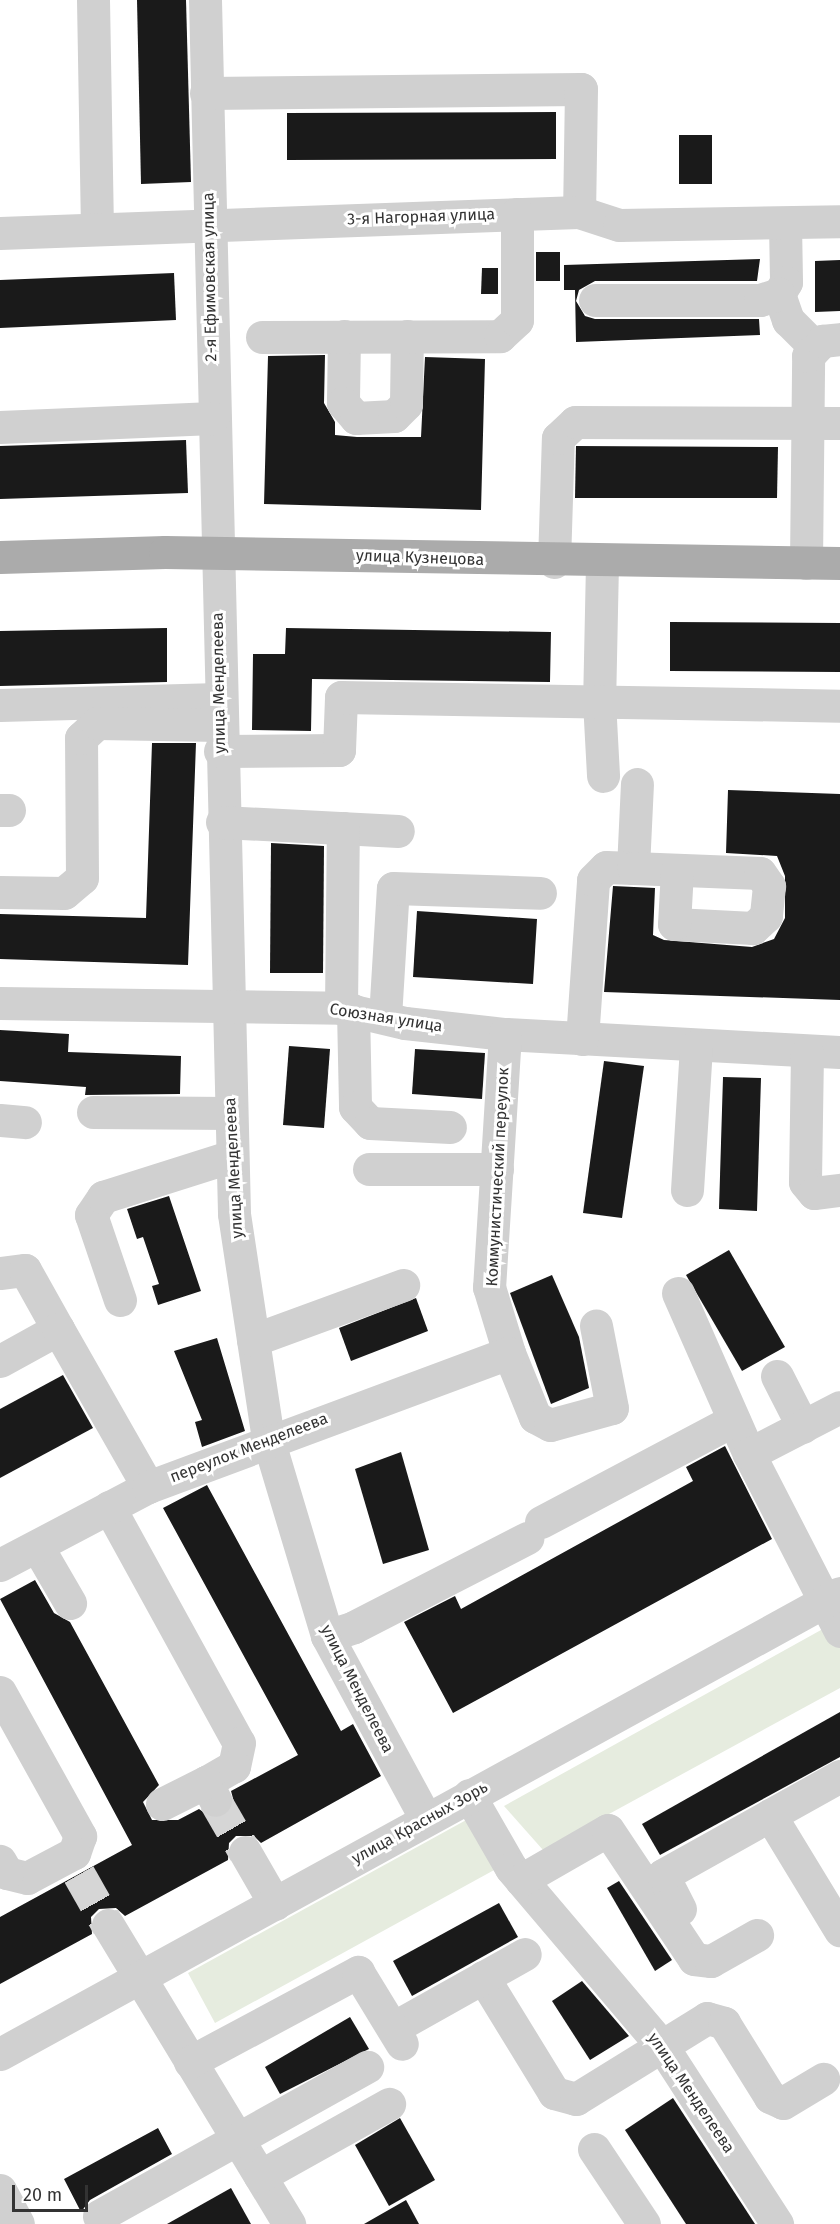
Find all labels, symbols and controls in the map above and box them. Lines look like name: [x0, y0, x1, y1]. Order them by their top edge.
street label: 2-я Ефимовская улица: [199, 192, 221, 362]
street label: 3-я Нагорная улица: [347, 205, 495, 229]
street label: улица Кузнецова: [356, 546, 484, 570]
street label: улица Менделеева: [208, 612, 230, 754]
street label: Союзная улица: [328, 1000, 444, 1036]
street label: Коммунистический переулок: [483, 1067, 513, 1287]
street label: улица Менделеева: [221, 1097, 247, 1239]
street label: переулок Менделеева: [167, 1409, 331, 1487]
street label: улица Менделеева: [316, 1622, 398, 1756]
street label: улица Красных Зорь: [349, 1778, 491, 1868]
street label: улица Менделеева: [644, 2029, 738, 2157]
scale bar: [15, 2173, 92, 2211]
text: 20 m: [23, 2184, 62, 2206]

